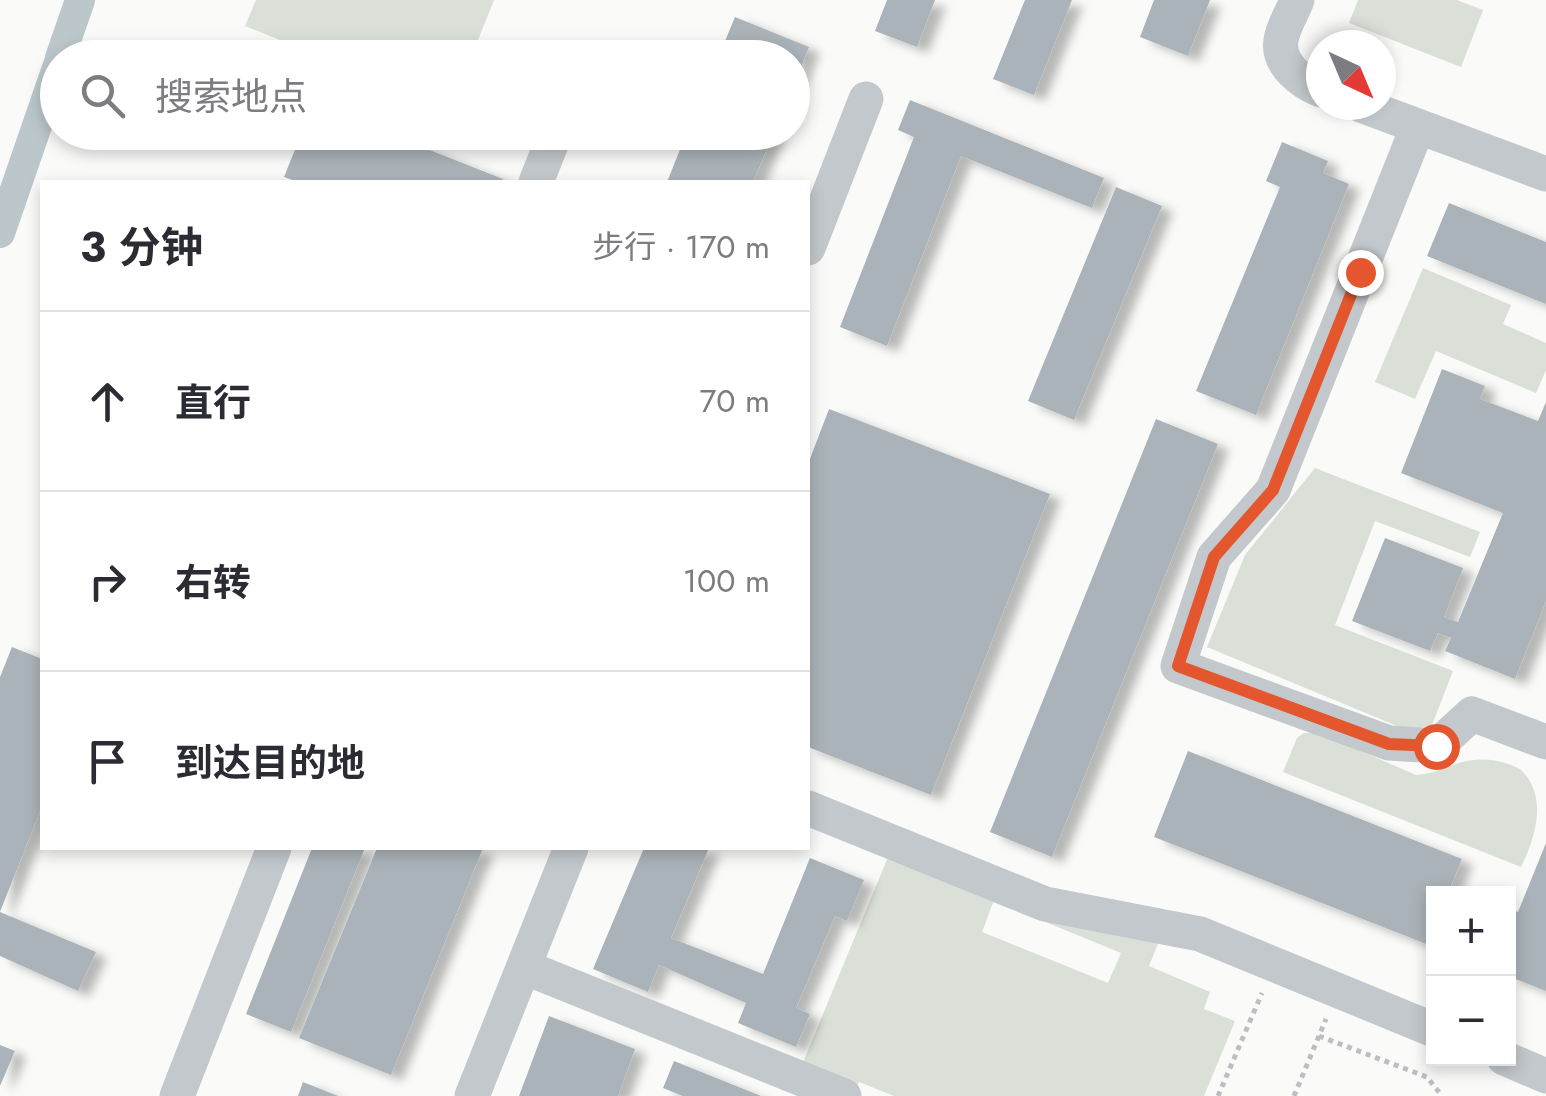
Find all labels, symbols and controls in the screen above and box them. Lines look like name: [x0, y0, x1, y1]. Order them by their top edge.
north arrow: [1306, 30, 1396, 120]
search box: [40, 40, 810, 150]
icon: search: [75, 68, 130, 123]
text: 搜索地点: [155, 69, 307, 124]
text: 3 分钟: [80, 217, 203, 278]
text: 步行 · 170 m: [592, 224, 770, 270]
route end: [1338, 250, 1384, 296]
icon: ahead: [80, 374, 135, 429]
text: 直行: [175, 375, 251, 430]
text: 70 m: [699, 378, 770, 424]
icon: right: [80, 554, 135, 609]
text: 右转: [175, 555, 251, 610]
text: 100 m: [683, 558, 770, 604]
route start: [1414, 724, 1460, 770]
icon: arrive: [80, 734, 135, 789]
text: 到达目的地: [175, 735, 365, 790]
map controls: [1426, 886, 1516, 1066]
button: +: [1426, 886, 1516, 976]
button: −: [1426, 976, 1516, 1066]

